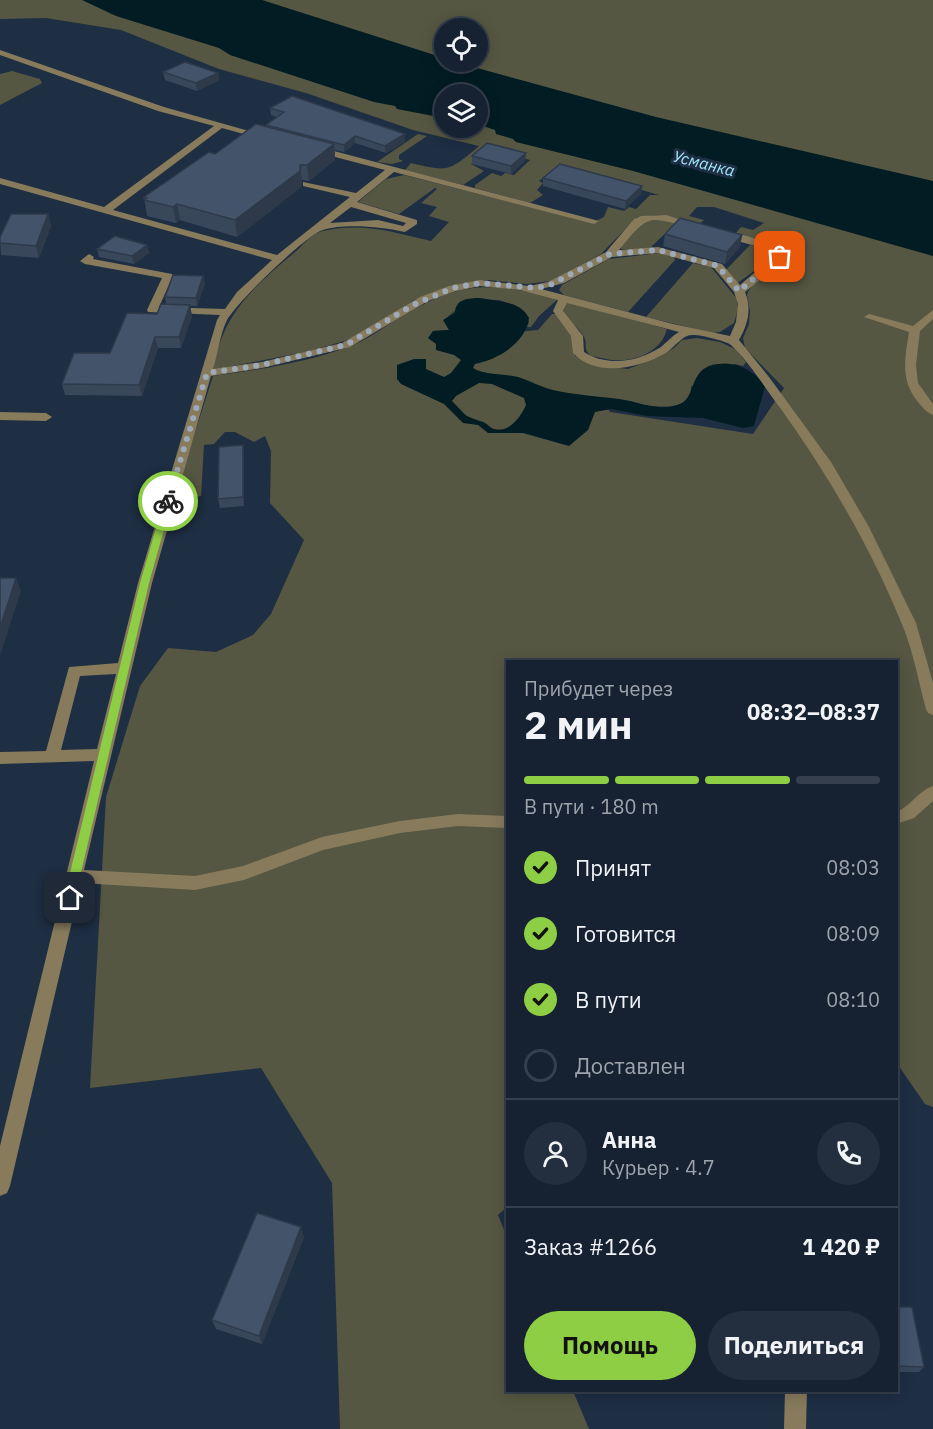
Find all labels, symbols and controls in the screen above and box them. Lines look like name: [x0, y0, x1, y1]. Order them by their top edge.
map controls: [434, 18, 488, 138]
button: locate: [434, 18, 488, 72]
button: layers: [434, 84, 488, 138]
water label: Усманка: [671, 146, 737, 180]
pin: [754, 231, 805, 282]
icon: bag: [763, 240, 796, 273]
courier: [138, 471, 198, 531]
icon: bike: [152, 485, 185, 518]
text: Прибудет через: [524, 675, 673, 702]
text: 08:32–08:37: [747, 697, 880, 726]
text: 2 мин: [524, 699, 633, 750]
text: В пути · 180 m: [524, 793, 659, 820]
icon: check: [524, 851, 557, 884]
text: Принят: [575, 853, 651, 882]
text: 08:03: [826, 854, 880, 881]
pin: [44, 872, 95, 923]
icon: home: [53, 881, 86, 914]
icon: check: [524, 917, 557, 950]
text: Готовится: [575, 919, 676, 948]
text: 08:09: [826, 920, 880, 947]
icon: check: [524, 983, 557, 1016]
text: В пути: [575, 985, 642, 1014]
text: 08:10: [826, 986, 880, 1013]
text: Доставлен: [575, 1051, 686, 1080]
button: person: [524, 1122, 587, 1185]
button: phone: [817, 1122, 880, 1185]
text: Анна: [602, 1125, 657, 1154]
text: Курьер · 4.7: [602, 1154, 715, 1181]
text: Заказ #1266: [524, 1232, 657, 1261]
text: 1 420 ₽: [802, 1232, 880, 1261]
button: Помощь: [524, 1311, 696, 1380]
button: Поделиться: [708, 1311, 880, 1380]

